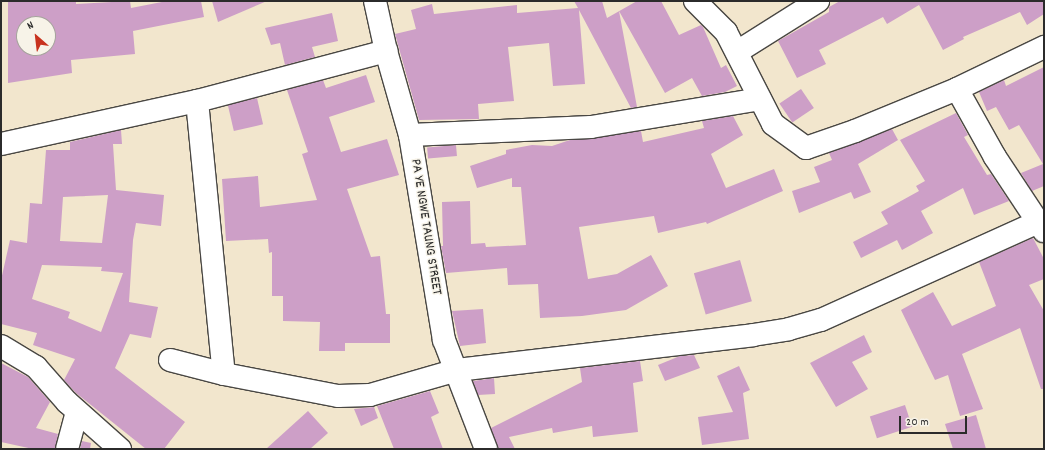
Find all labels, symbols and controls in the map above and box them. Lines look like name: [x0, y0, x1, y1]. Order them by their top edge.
north arrow: [16, 16, 56, 56]
text: N: [25, 18, 37, 35]
street label: PA YE NGWE TAUNG STREET: [407, 158, 445, 296]
scale bar: [901, 408, 969, 434]
text: 20 m: [906, 414, 929, 431]

